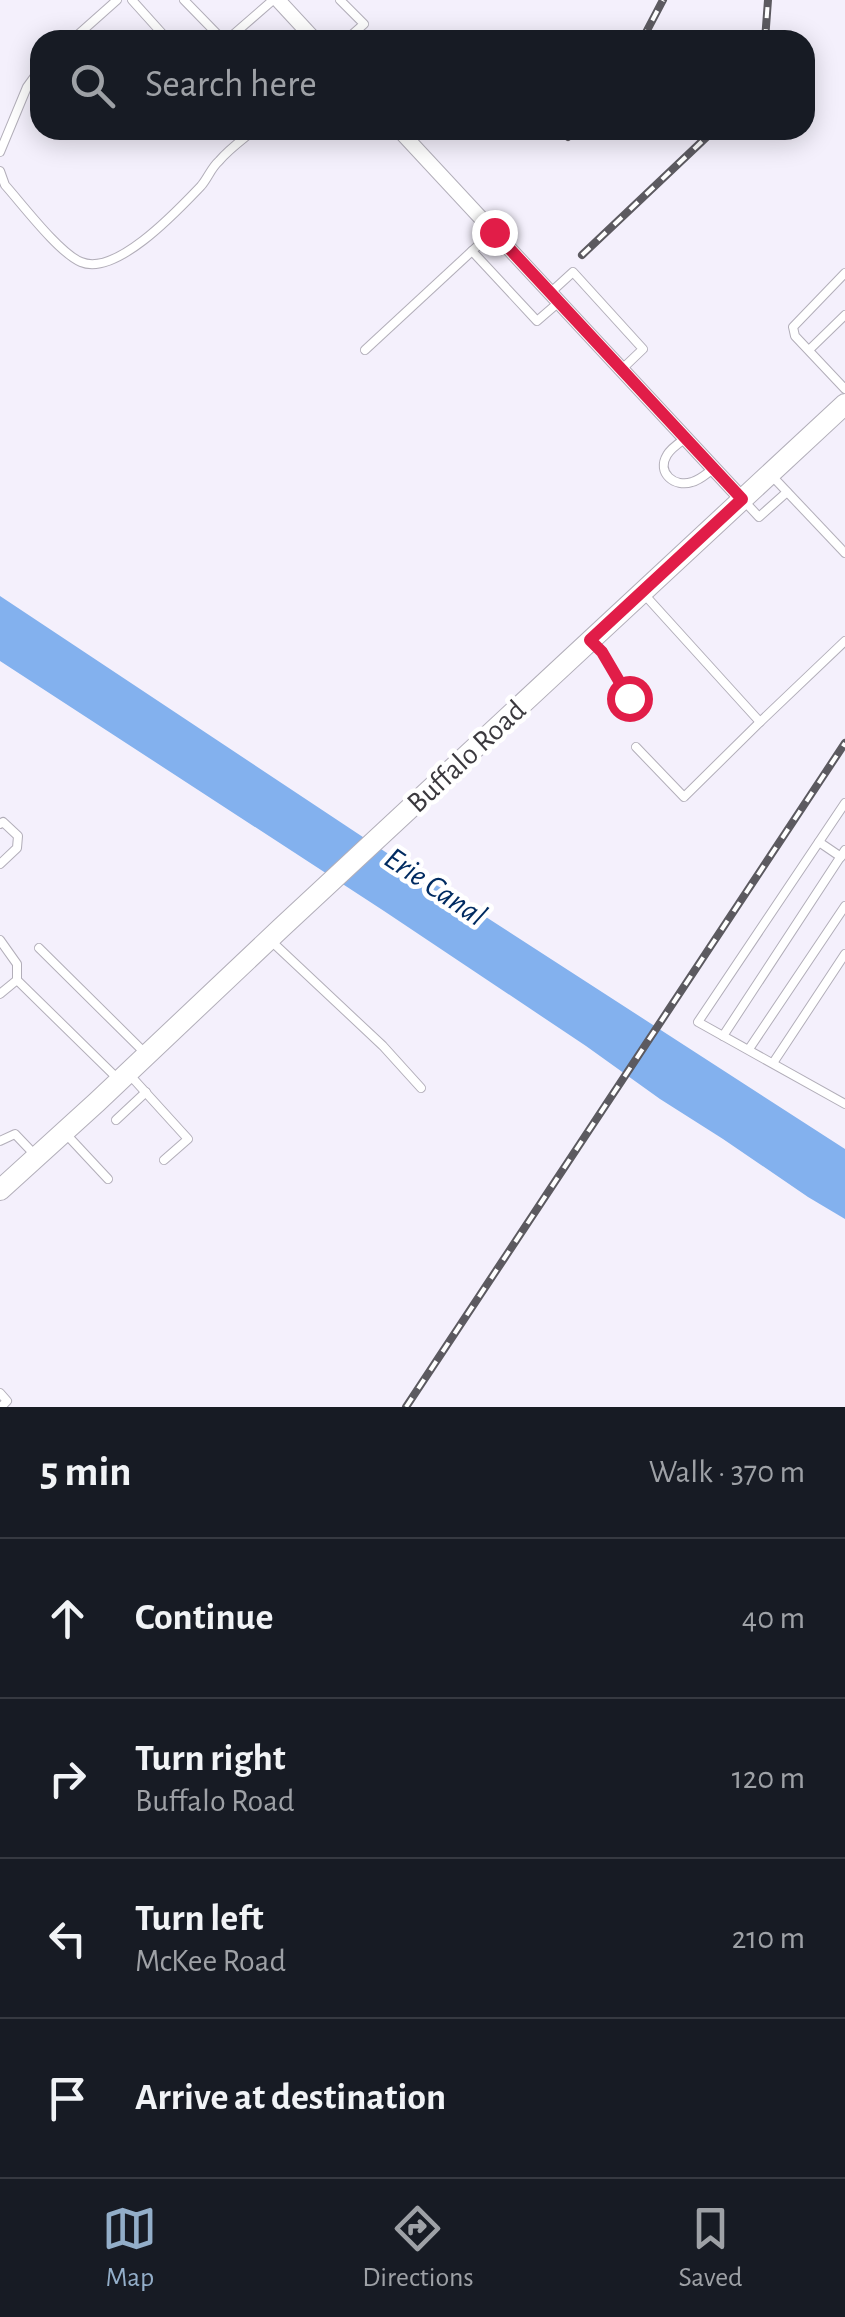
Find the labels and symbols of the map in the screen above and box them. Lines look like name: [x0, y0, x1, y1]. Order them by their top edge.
route end: [472, 210, 518, 256]
route start: [607, 676, 653, 722]
street label: Buffalo Road: [402, 695, 532, 819]
water label: Erie Canal: [379, 841, 492, 932]

